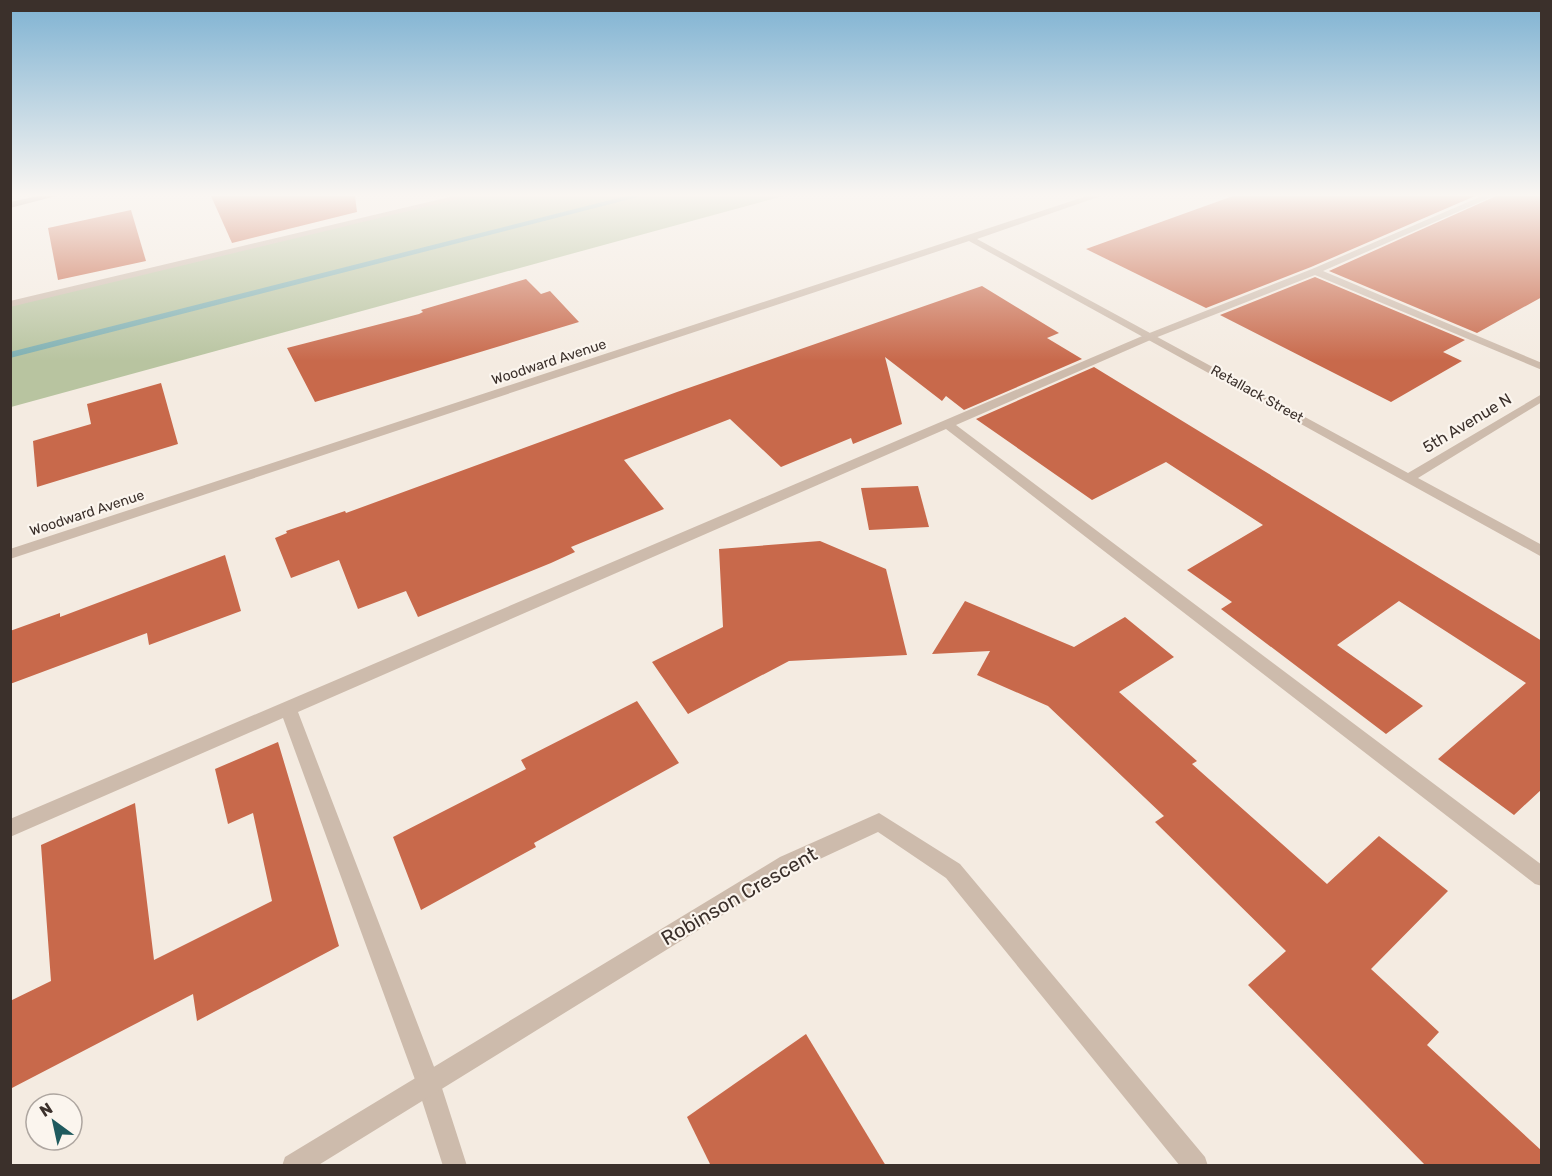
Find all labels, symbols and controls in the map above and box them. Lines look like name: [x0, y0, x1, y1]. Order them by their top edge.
street label: Woodward Avenue: [489, 335, 609, 389]
street label: Retallack Street: [1208, 362, 1307, 427]
street label: 5th Avenue N: [1419, 389, 1515, 457]
street label: Woodward Avenue: [27, 486, 147, 540]
street label: Robinson Crescent: [657, 841, 821, 950]
north arrow: [24, 1092, 84, 1152]
text: N: [36, 1099, 56, 1121]

